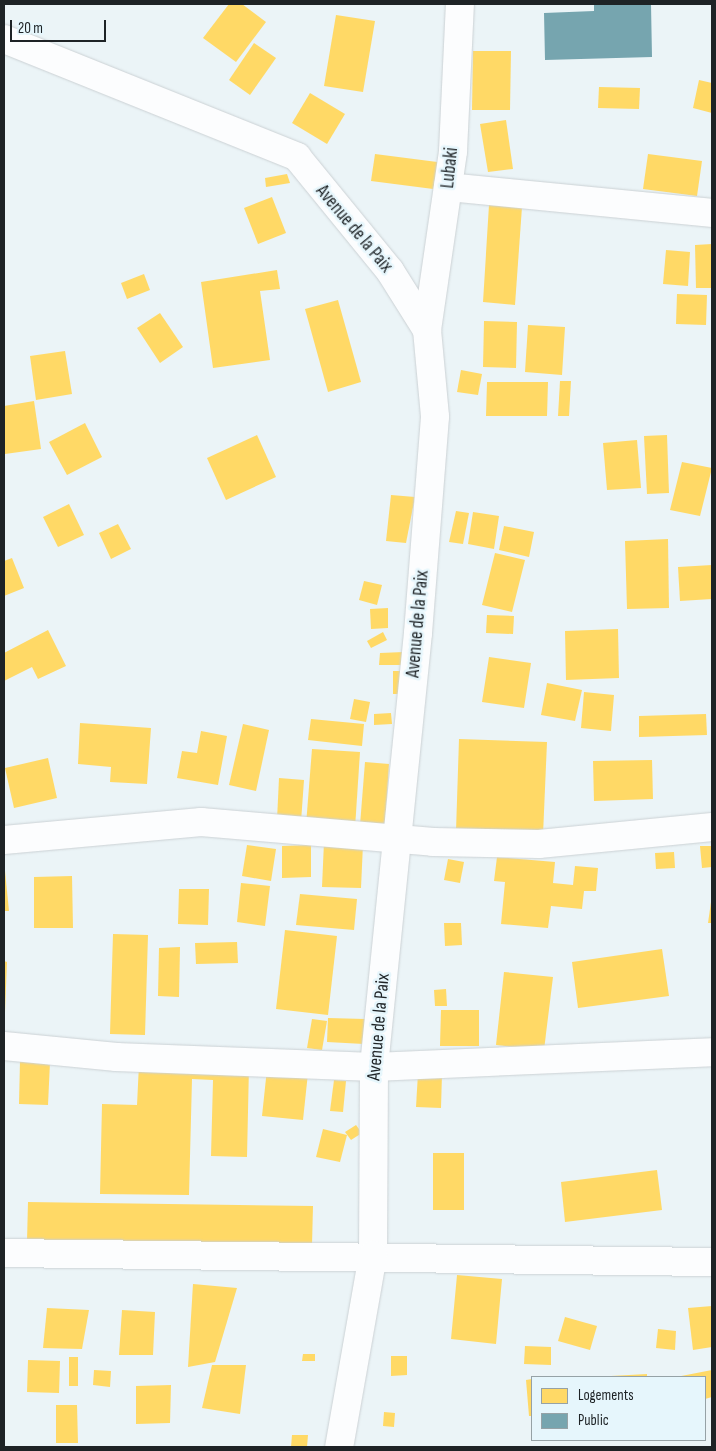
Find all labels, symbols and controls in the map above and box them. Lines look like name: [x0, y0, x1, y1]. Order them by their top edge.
scale bar: [12, 10, 109, 42]
text: 20 m: [18, 19, 43, 38]
street label: Lubaki: [437, 146, 463, 190]
street label: Avenue de la Paix: [311, 180, 397, 278]
street label: Avenue de la Paix: [402, 569, 434, 679]
street label: Avenue de la Paix: [363, 972, 395, 1082]
legend: [531, 1376, 706, 1441]
text: Logements: [578, 1386, 634, 1405]
text: Public: [578, 1411, 609, 1430]

